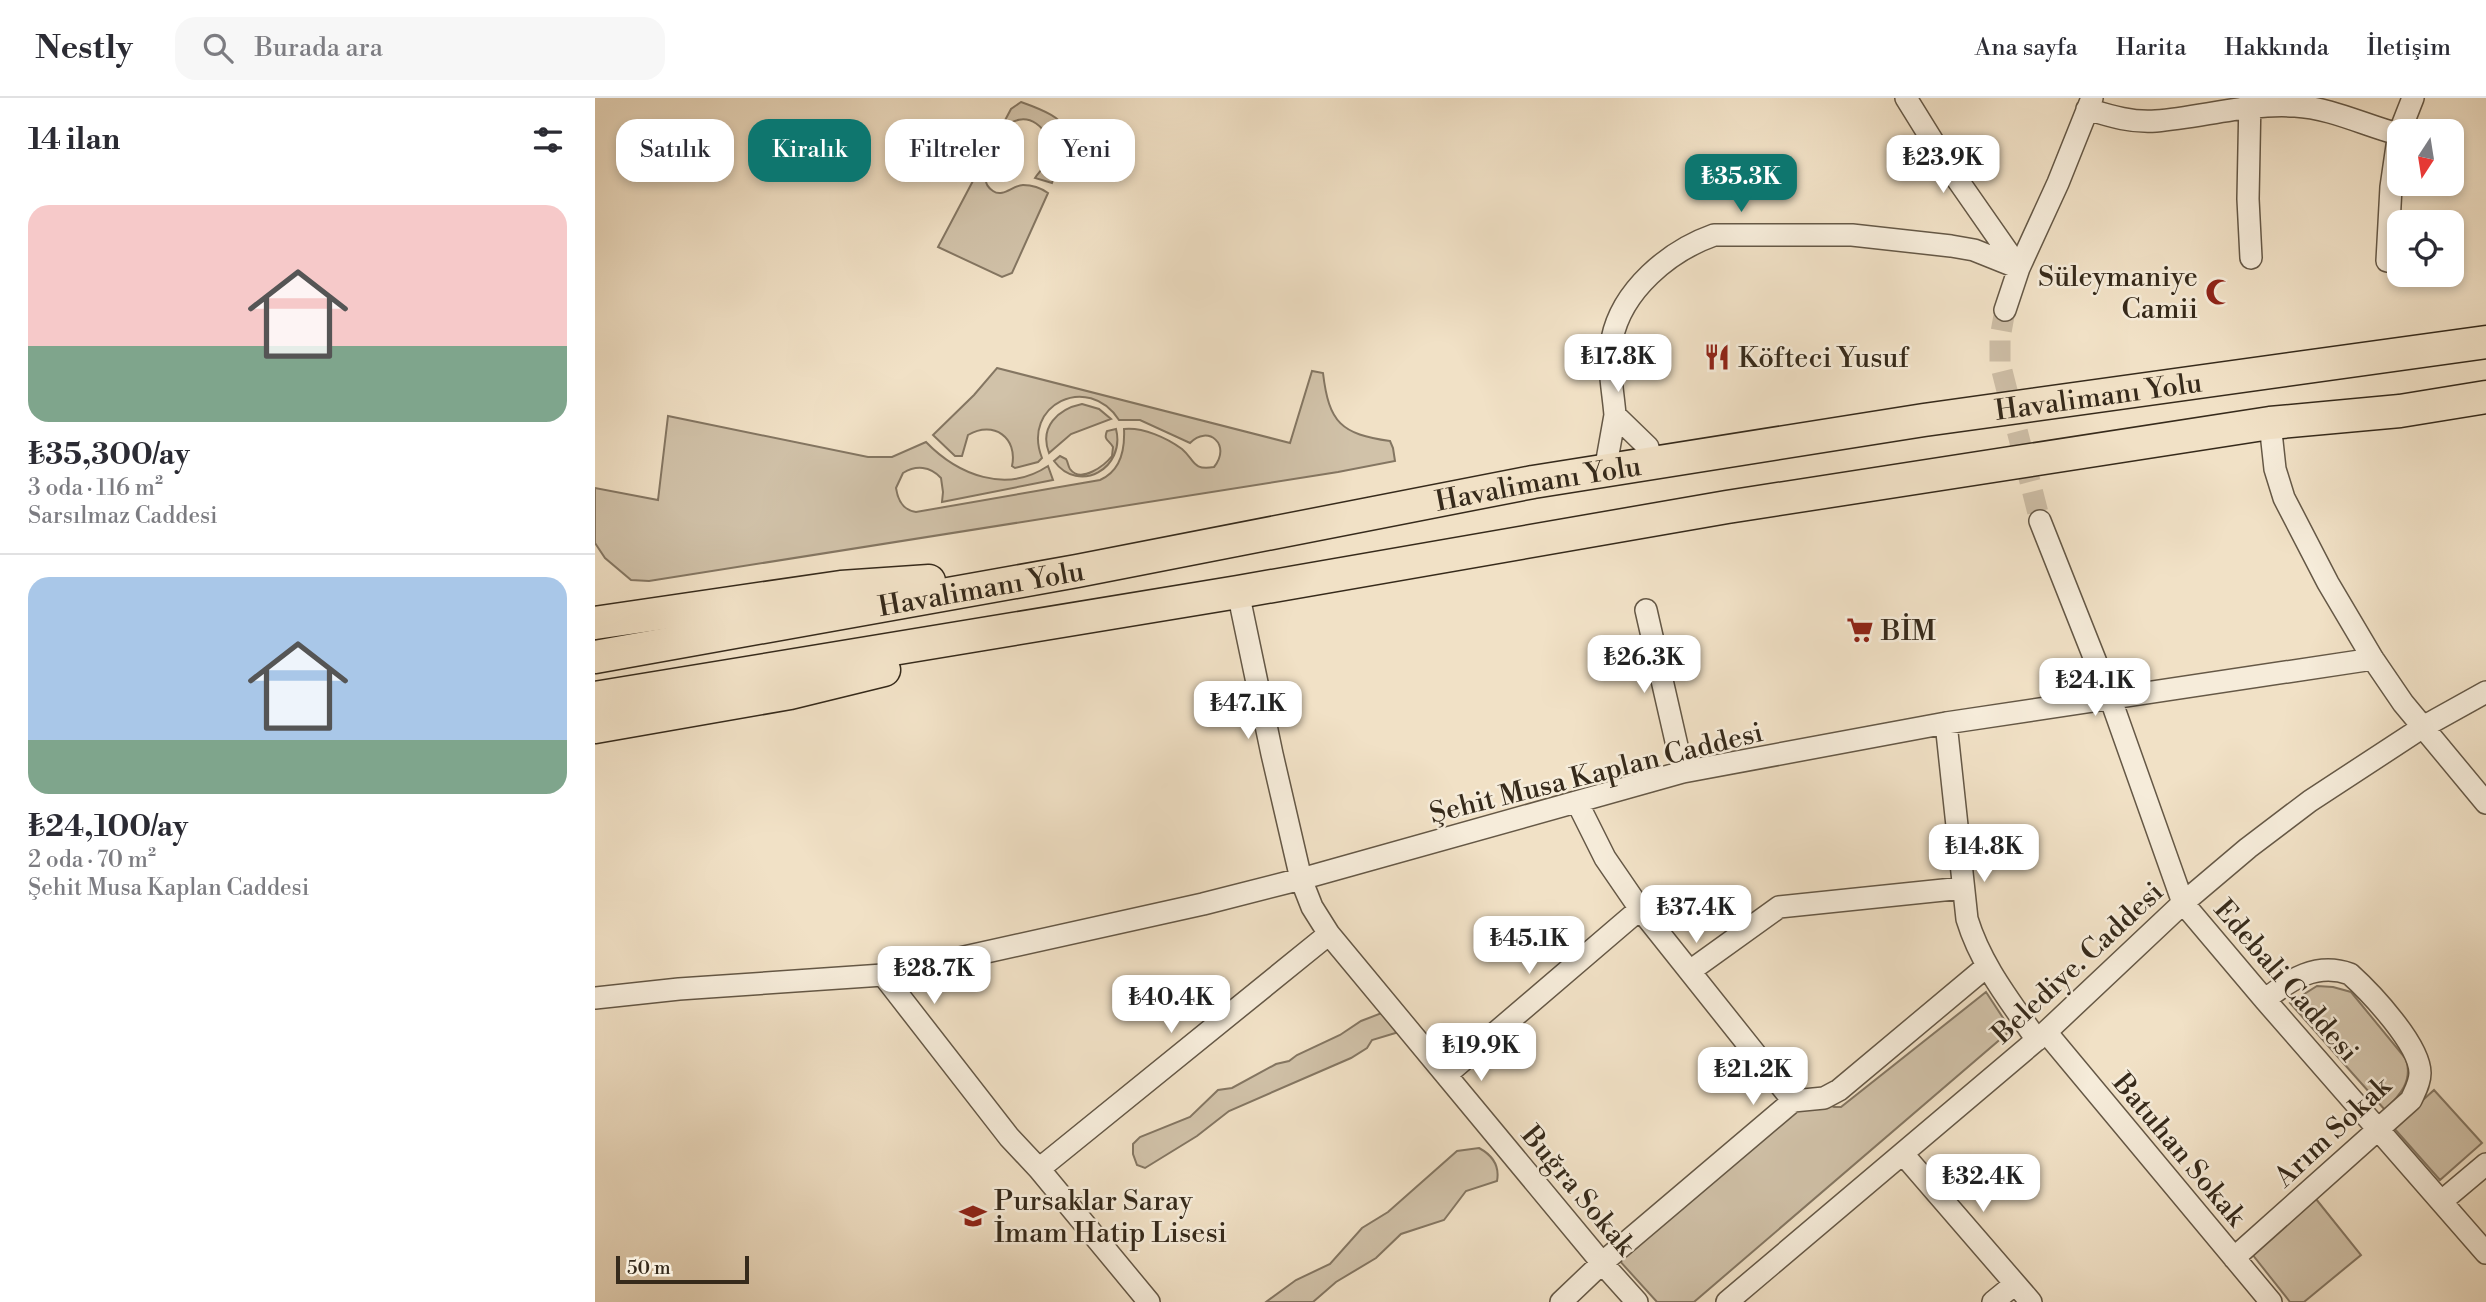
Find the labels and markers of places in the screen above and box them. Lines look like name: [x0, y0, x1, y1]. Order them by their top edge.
pin: ₺23.9K: [1886, 136, 2000, 195]
pin: ₺35.3K: [1684, 155, 1798, 214]
place label: Süleymaniye Camii: [2038, 260, 2198, 327]
mosque icon: Süleymaniye Camii: [2204, 277, 2234, 307]
pin: ₺17.8K: [1561, 334, 1675, 394]
place label: Köfteci Yusuf: [1738, 341, 1910, 376]
restaurant icon: Köfteci Yusuf: [1702, 342, 1732, 372]
place label: BİM: [1880, 613, 1936, 649]
supermarket icon: BİM: [1845, 615, 1875, 645]
pin: ₺26.3K: [1587, 636, 1701, 695]
pin: ₺24.1K: [2038, 658, 2152, 718]
pin: ₺47.1K: [1191, 682, 1305, 741]
pin: ₺14.8K: [1927, 824, 2041, 884]
pin: ₺37.4K: [1639, 886, 1753, 945]
pin: ₺45.1K: [1472, 916, 1586, 976]
pin: ₺28.7K: [877, 946, 991, 1006]
pin: ₺40.4K: [1114, 976, 1228, 1035]
pin: ₺19.9K: [1424, 1024, 1538, 1083]
pin: ₺21.2K: [1696, 1048, 1810, 1107]
pin: ₺32.4K: [1926, 1154, 2040, 1214]
place label: Pursaklar Saray İmam Hatip Lisesi: [994, 1184, 1227, 1251]
school or university icon: Pursaklar Saray İmam Hatip Lisesi: [958, 1201, 988, 1231]

